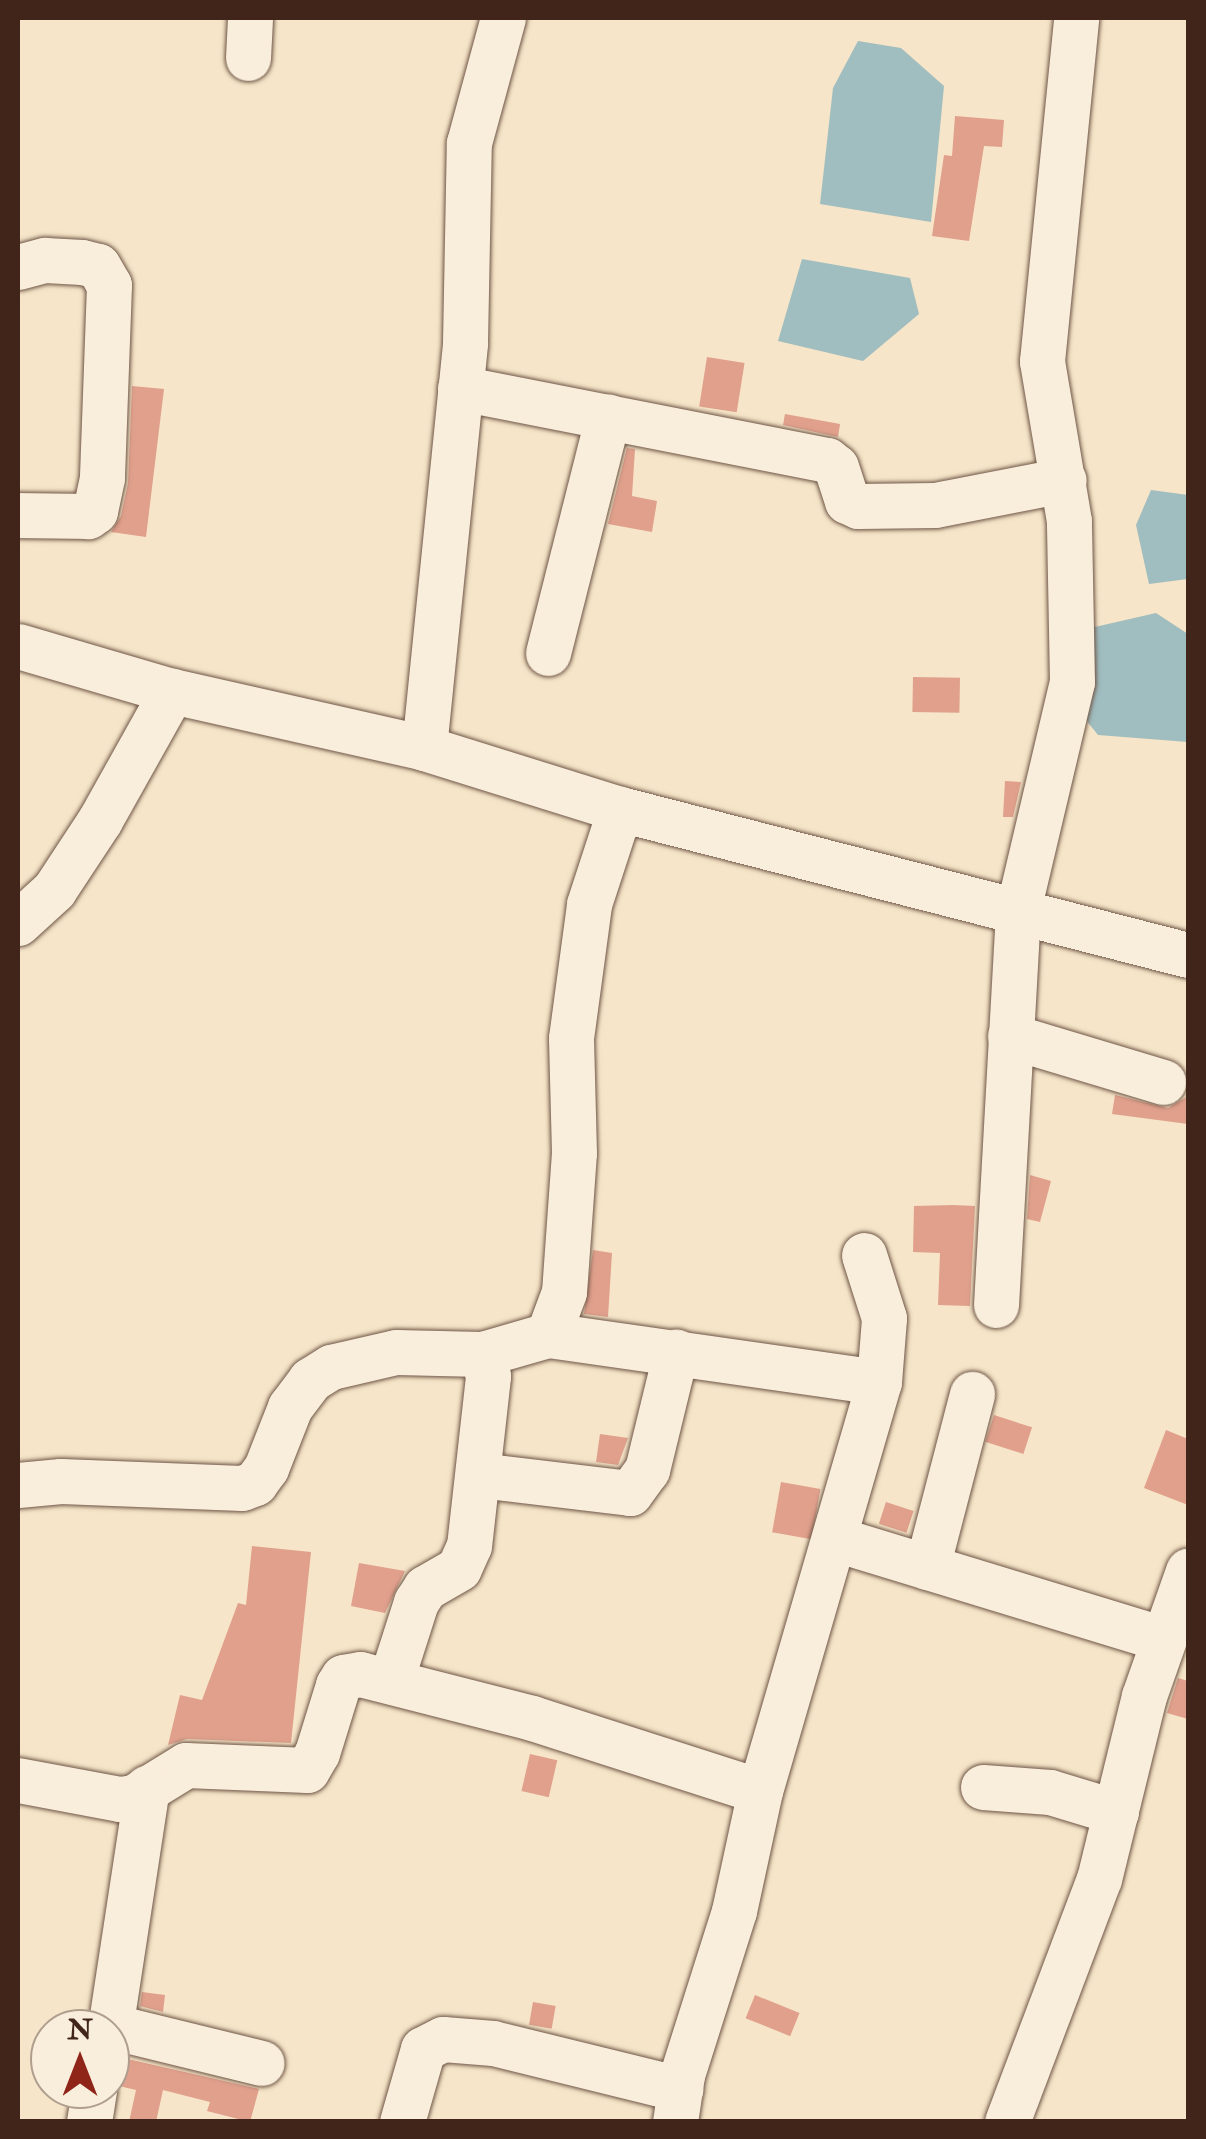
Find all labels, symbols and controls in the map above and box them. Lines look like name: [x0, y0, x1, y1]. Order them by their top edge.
north arrow: [30, 2009, 130, 2109]
text: N: [67, 2013, 93, 2048]

